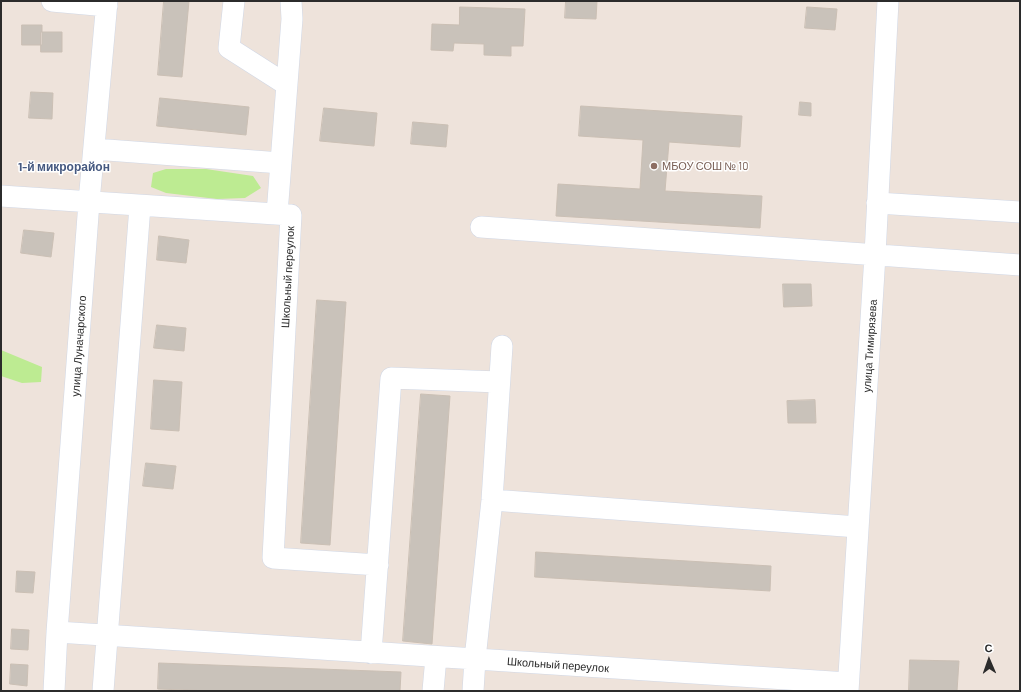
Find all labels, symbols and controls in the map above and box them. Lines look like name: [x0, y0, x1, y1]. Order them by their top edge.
place label: МБОУ СОШ № 10: [662, 159, 748, 173]
district label: 1-й микрорайон: [18, 160, 110, 174]
marker: МБОУ СОШ № 10: [649, 161, 659, 171]
street label: Школьный переулок: [279, 226, 297, 328]
street label: улица Луначарского: [69, 295, 89, 397]
street label: улица Тимирязева: [860, 299, 880, 393]
north arrow: [969, 640, 1009, 680]
text: С: [984, 641, 993, 654]
street label: Школьный переулок: [507, 655, 609, 675]

